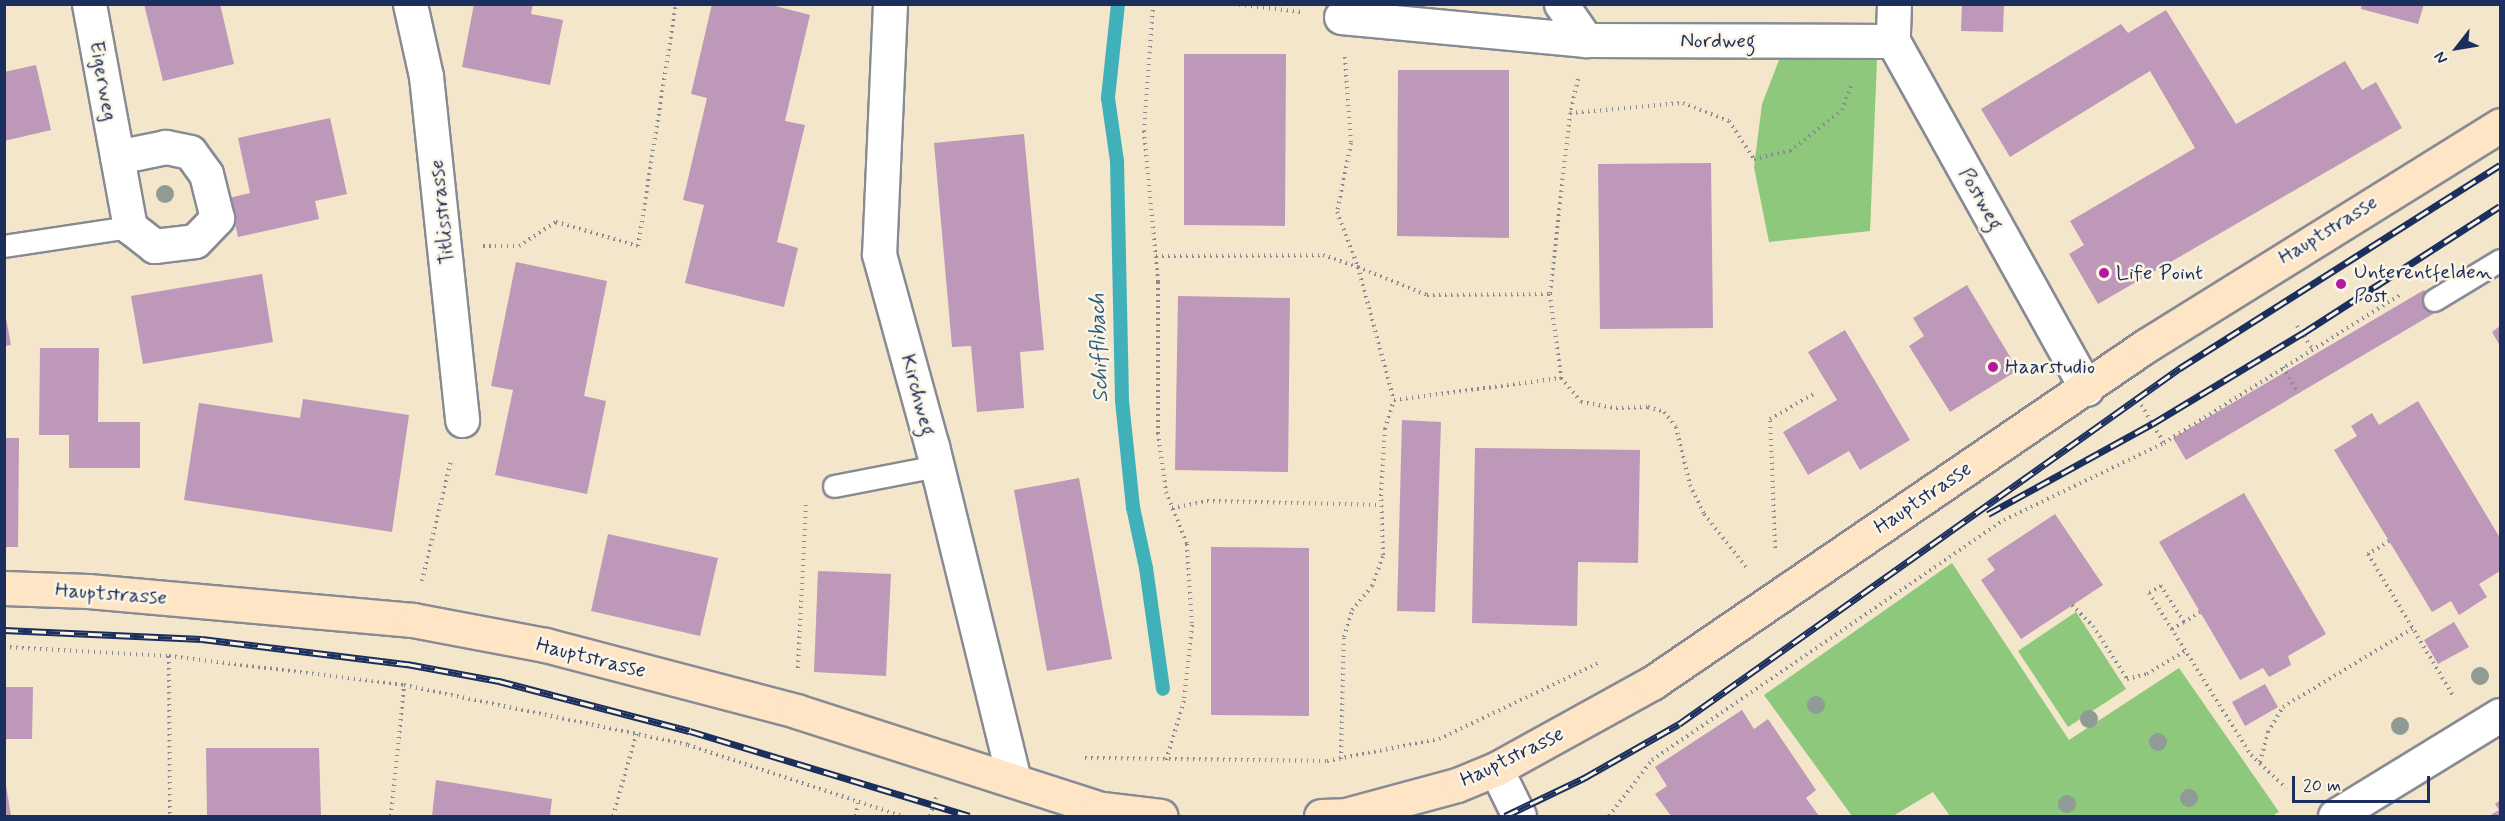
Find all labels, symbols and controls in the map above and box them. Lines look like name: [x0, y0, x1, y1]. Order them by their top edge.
north arrow: [2427, 18, 2487, 78]
street label: Nordweg: [1680, 28, 1756, 54]
street label: Eigerweg: [84, 39, 122, 123]
text: N: [2429, 48, 2453, 68]
street label: Titlisstrasse: [424, 158, 460, 266]
street label: Postweg: [1953, 163, 2009, 235]
street label: Hauptstrasse: [2274, 190, 2382, 270]
place label: Unterentfelden Post: [2354, 259, 2492, 309]
place label: Life Point: [2116, 260, 2203, 286]
marker: Life Point: [2097, 266, 2111, 280]
marker: Unterentfelden Post: [2332, 275, 2350, 293]
water label: Schifflibach: [1085, 293, 1115, 403]
street label: Kirchweg: [895, 351, 941, 439]
place label: Haarstudio: [2005, 354, 2095, 380]
marker: Haarstudio: [1986, 360, 2000, 374]
street label: Hauptstrasse: [1869, 456, 1977, 540]
street label: Hauptstrasse: [54, 578, 168, 610]
street label: Hauptstrasse: [534, 632, 648, 684]
street label: Hauptstrasse: [1456, 721, 1568, 793]
scale bar: [2295, 764, 2433, 802]
text: 20 m: [2303, 774, 2341, 798]

